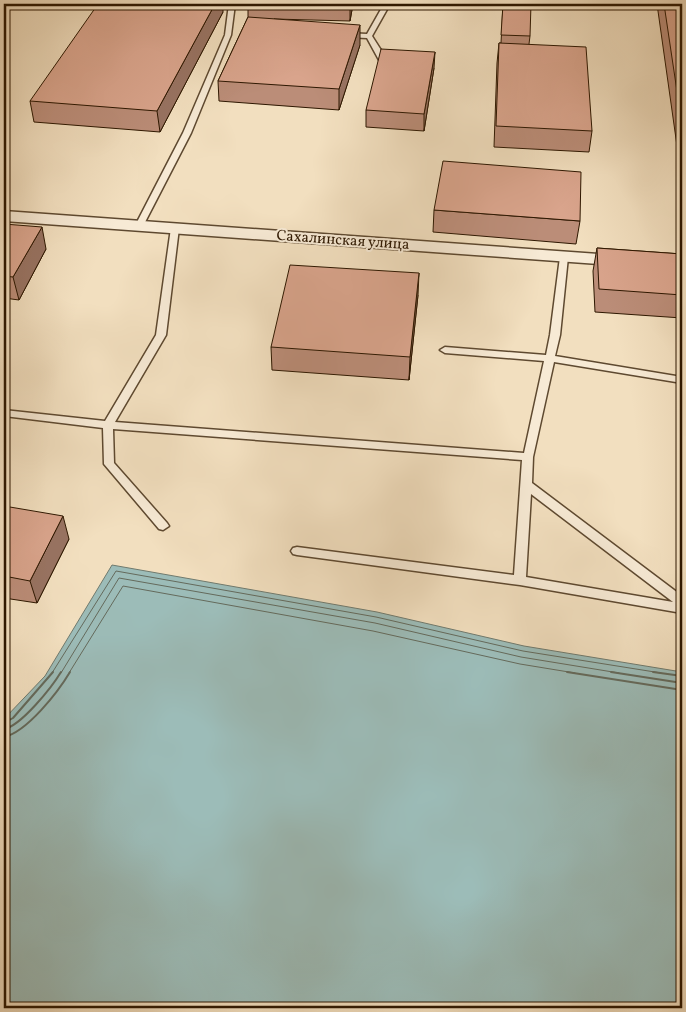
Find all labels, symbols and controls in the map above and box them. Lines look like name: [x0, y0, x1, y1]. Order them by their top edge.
street label: Сахалинская улица: [276, 226, 410, 256]

